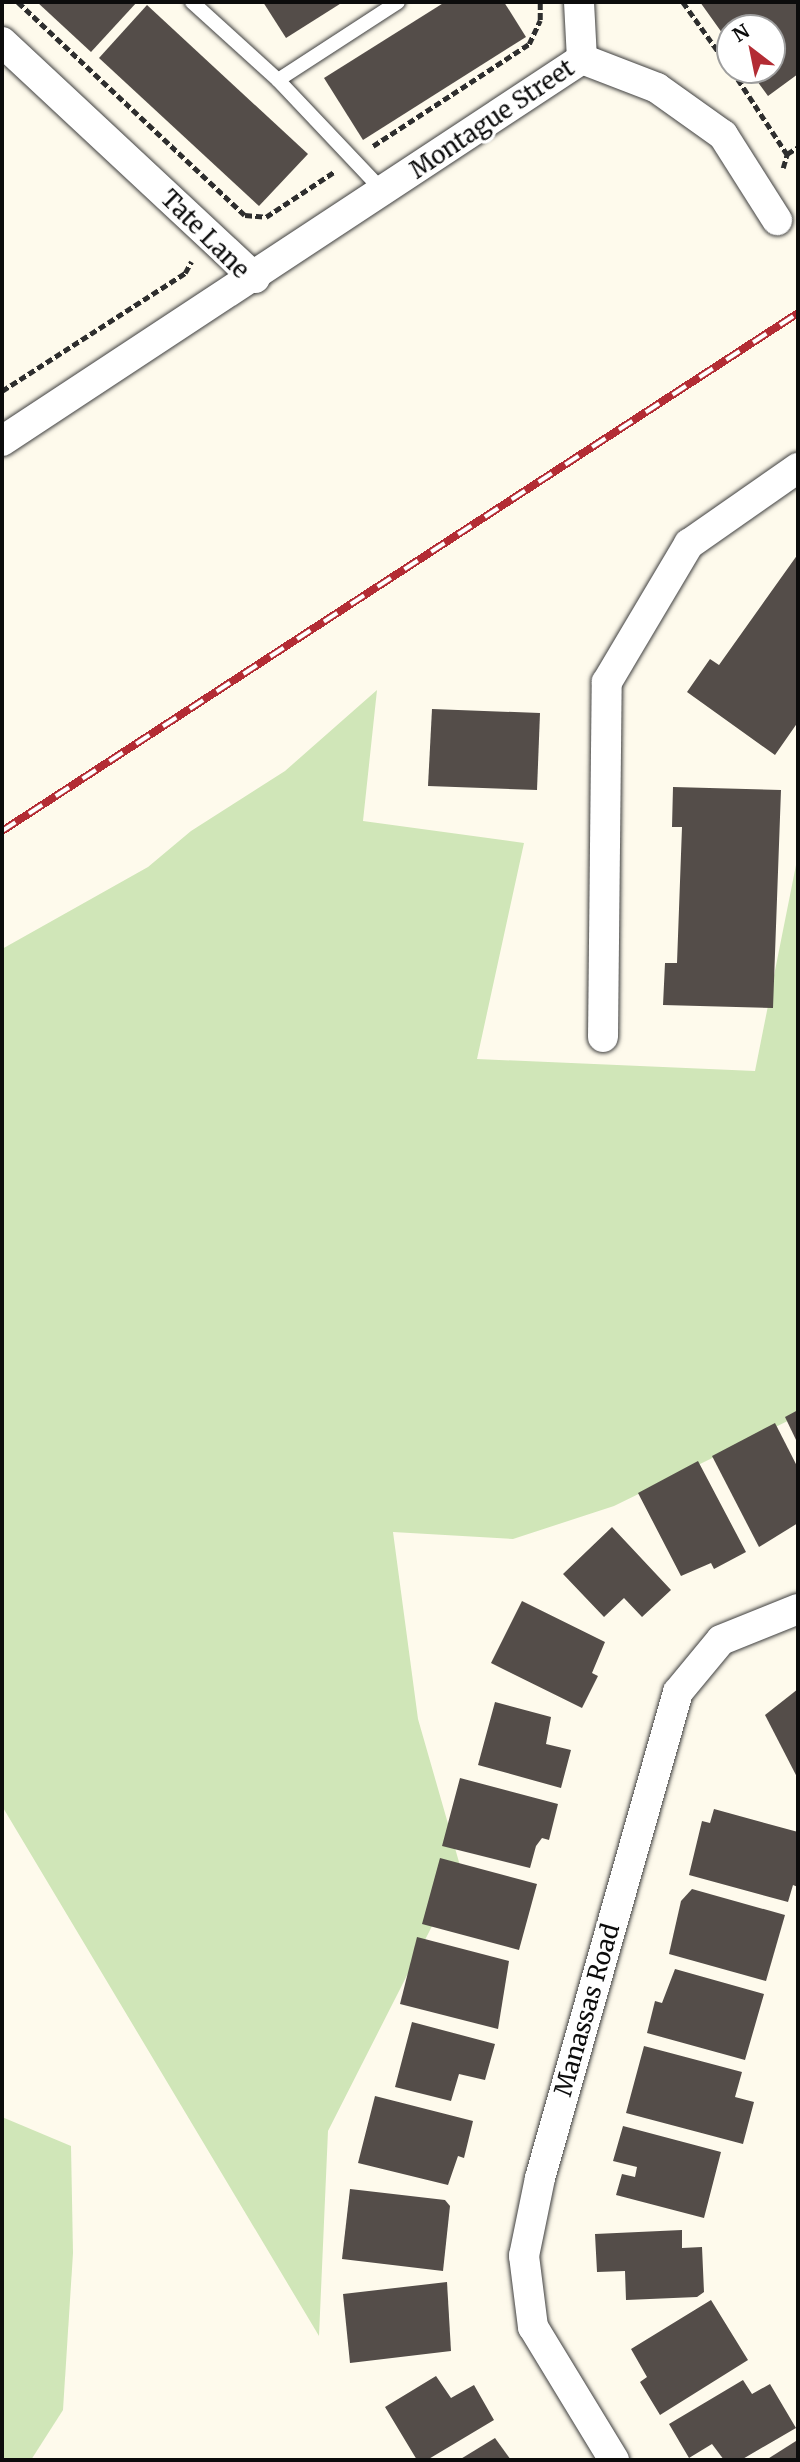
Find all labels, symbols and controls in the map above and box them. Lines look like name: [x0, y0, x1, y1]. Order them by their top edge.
north arrow: [716, 14, 786, 84]
text: N: [728, 19, 754, 47]
street label: Montague Street: [404, 53, 580, 185]
street label: Tate Lane: [155, 184, 255, 284]
street label: Manassas Road: [549, 1920, 625, 2100]

